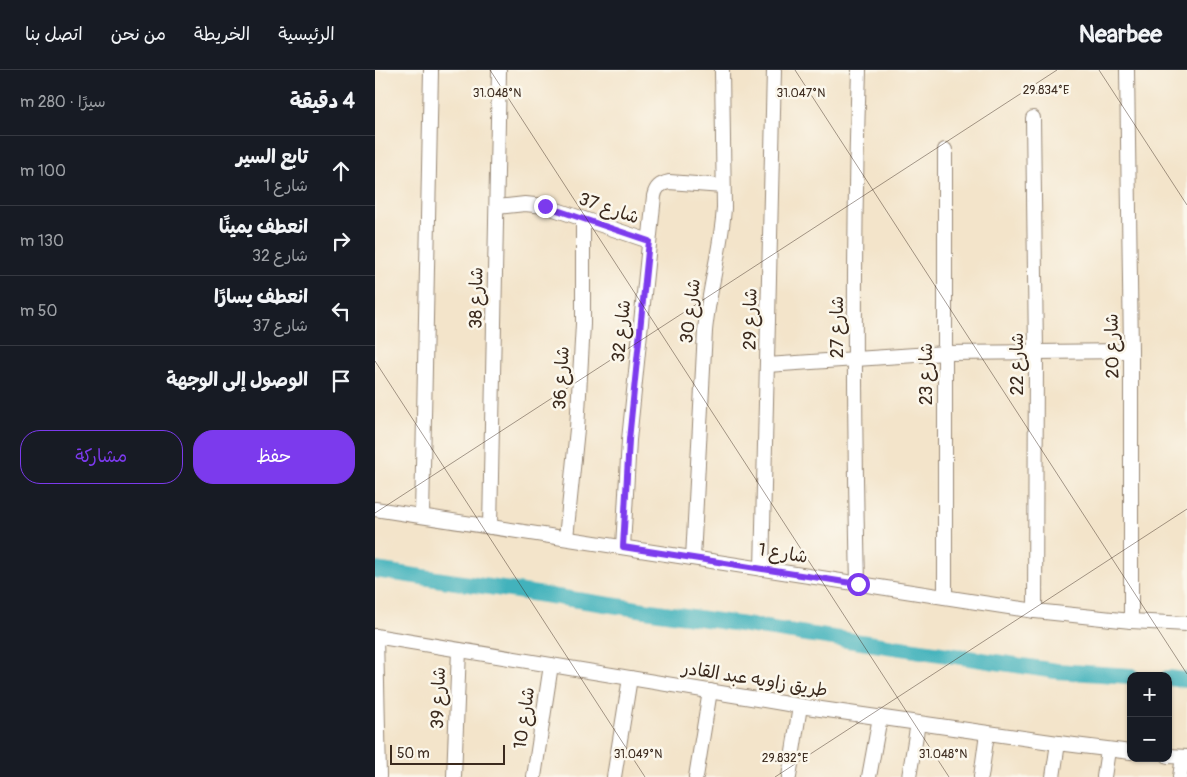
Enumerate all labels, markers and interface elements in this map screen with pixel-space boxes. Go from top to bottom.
text: Nearbee [1079,20,1162,49]
text: اتصل بنا [25,23,83,46]
text: من نحن [111,23,166,46]
text: الخريطة [194,23,250,46]
text: الرئيسية [278,23,335,46]
text: 29.834°E [1023,83,1069,98]
text: 31.048°N [473,86,521,101]
text: 31.047°N [777,86,825,101]
text: 4 دقيقة [290,88,355,115]
text: سيرًا · 280 m [20,92,106,112]
text: تابع السير [236,145,308,169]
icon: ahead [327,157,355,185]
text: 100 m [20,161,66,181]
text: شارع 1 [264,176,308,196]
street label: شارع 37 [576,187,642,230]
route end [534,195,557,218]
text: انعطف يمينًا [219,215,308,239]
icon: right [327,227,355,255]
text: 130 m [20,231,64,251]
text: شارع 32 [252,246,308,266]
street label: شارع 38 [464,267,489,329]
street label: شارع 30 [675,277,706,345]
text: انعطف يسارًا [214,285,308,309]
street label: شارع 29 [738,288,763,350]
street label: شارع 27 [826,296,849,358]
icon: left [327,297,355,325]
street label: شارع 32 [607,299,636,364]
text: 50 m [20,301,57,321]
street label: شارع 20 [1100,313,1125,379]
text: شارع 37 [252,316,308,336]
street label: شارع 22 [1006,333,1029,395]
street label: شارع 23 [915,343,938,405]
street label: شارع 36 [548,346,575,410]
icon: arrive [327,367,355,395]
text: الوصول إلى الوجهة [166,368,308,392]
button: مشاركة [20,430,183,484]
button: حفظ [193,430,355,484]
street label: شارع 1 [756,538,809,569]
route start [847,573,870,596]
street label: طريق زاويه عبد القادر [679,656,829,702]
street label: شارع 39 [426,667,451,729]
map controls [1127,672,1172,762]
button: + [1127,672,1172,717]
street label: شارع 10 [509,686,540,750]
button: − [1127,717,1172,762]
scale bar [390,742,505,765]
text: 50 m [397,745,430,762]
text: 31.049°N [614,747,662,762]
text: 31.048°N [919,747,967,762]
text: 29.832°E [762,751,808,766]

